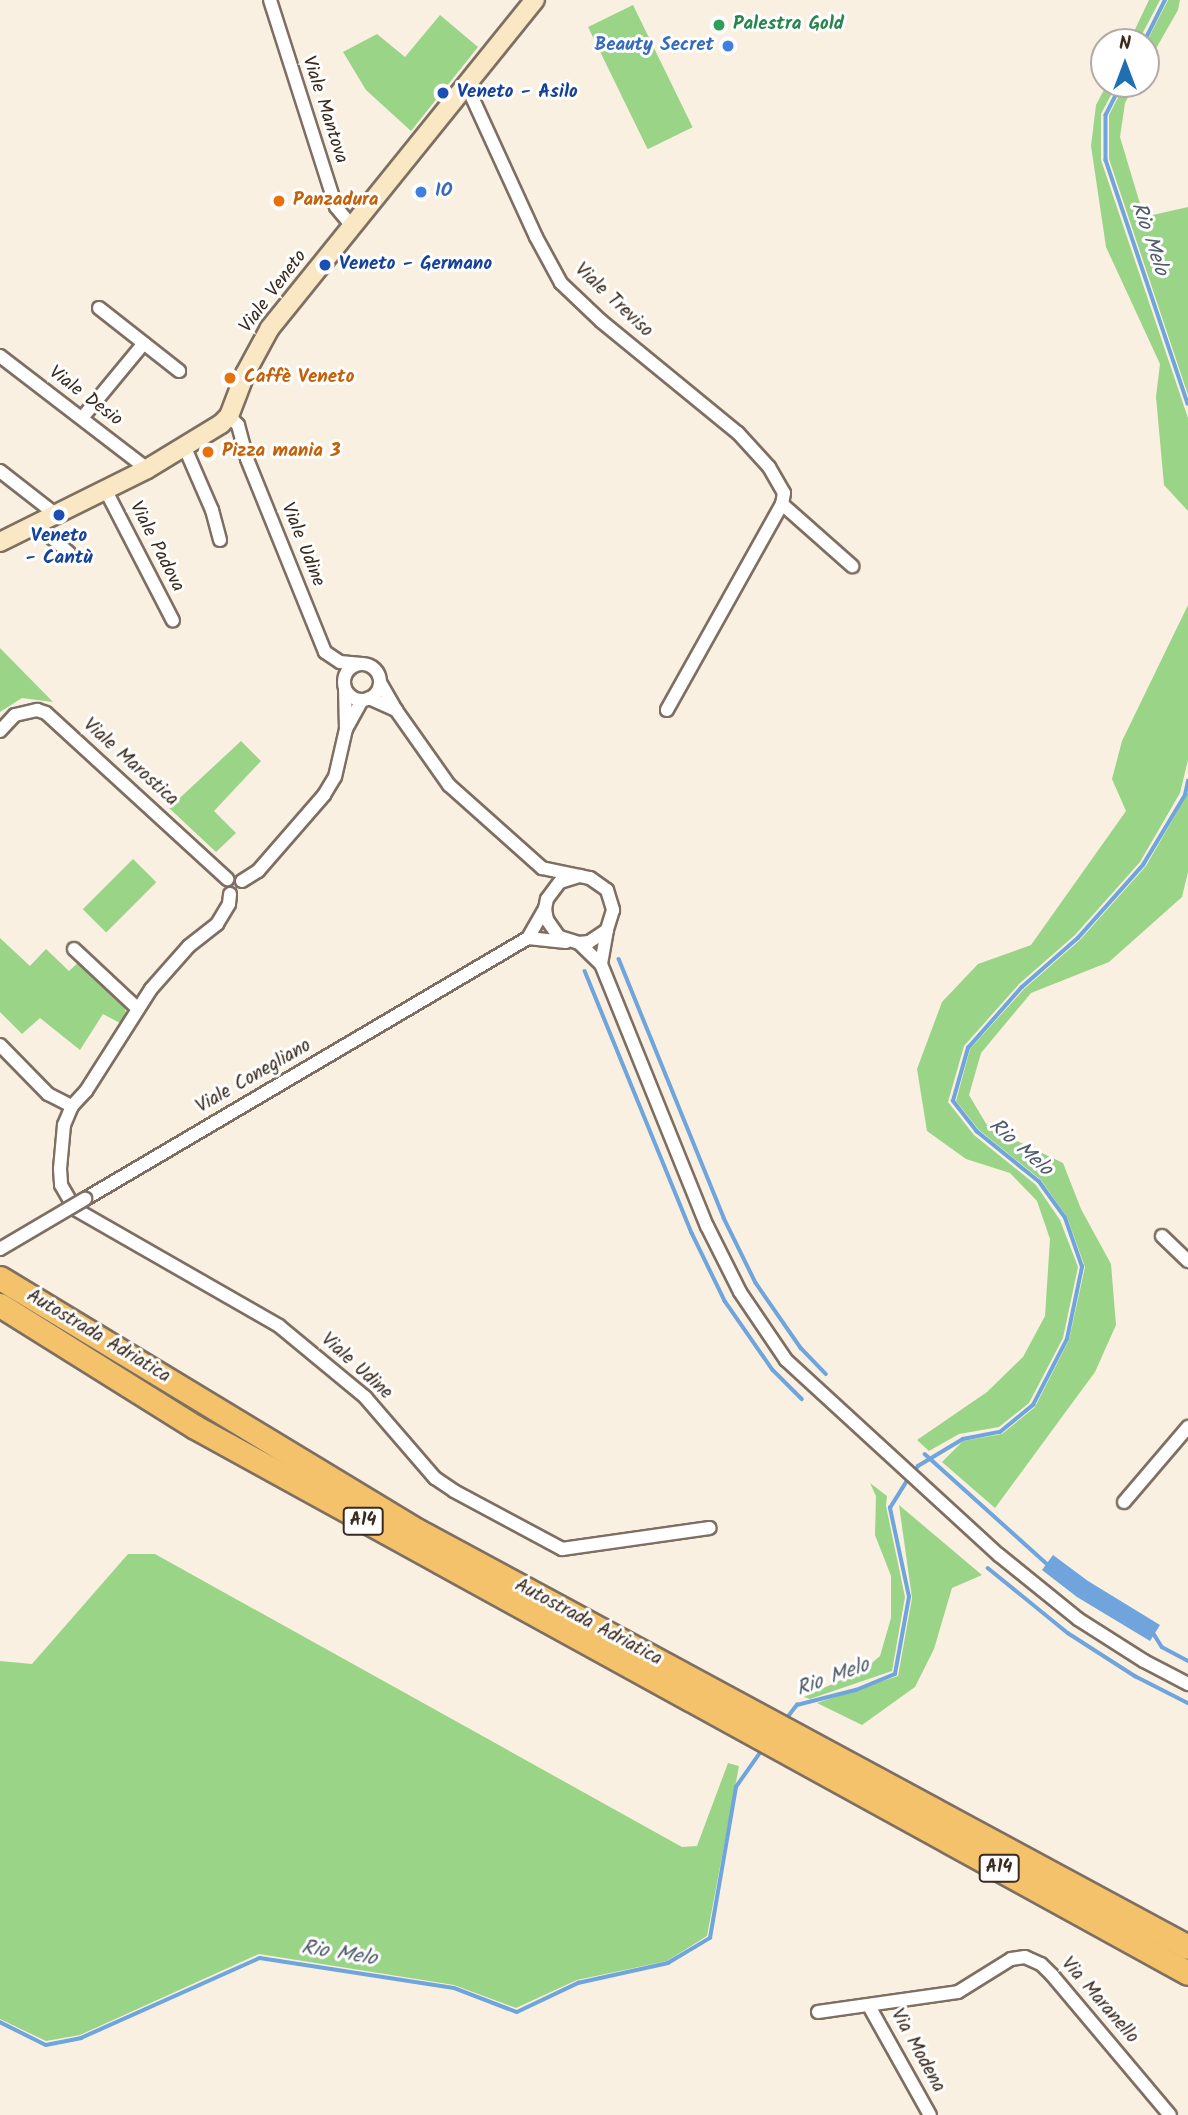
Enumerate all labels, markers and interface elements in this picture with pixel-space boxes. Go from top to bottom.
place label: Palestra Gold [733,14,844,36]
marker: Palestra Gold [711,17,727,33]
north arrow [1090,28,1160,98]
text: N [1119,29,1131,59]
place label: Beauty Secret [594,35,714,57]
marker: Beauty Secret [720,38,736,54]
street label: Viale Mantova [296,54,352,166]
place label: Veneto - Asilo [457,82,578,104]
marker: Veneto - Asilo [435,85,451,101]
place label: IO [435,181,453,203]
marker: IO [413,184,429,200]
place label: Panzadura [293,190,378,212]
marker: Panzadura [271,193,287,209]
water label: Rio Melo [1125,199,1173,279]
street label: Viale Veneto [236,246,312,338]
place label: Veneto - Germano [339,254,492,276]
marker: Veneto - Germano [317,257,333,273]
street label: Viale Treviso [569,259,657,343]
street label: Viale Desio [44,362,126,432]
place label: Caffè Veneto [244,367,354,389]
marker: Caffè Veneto [222,370,238,386]
place label: Pizza mania 3 [222,441,341,463]
marker: Pizza mania 3 [200,444,216,460]
street label: Viale Padova [123,498,189,596]
street label: Viale Udine [275,500,329,590]
marker: Veneto - Cantù [51,507,67,523]
place label: Veneto - Cantù [25,526,93,570]
street label: Viale Marostica [78,714,182,812]
street label: Viale Conegliano [192,1035,316,1119]
water label: Rio Melo [983,1114,1057,1182]
street label: Autostrada Adriatica [22,1285,174,1389]
street label: Viale Udine [316,1329,396,1405]
road number: A14 [342,1506,384,1536]
street label: Autostrada Adriatica [511,1575,665,1671]
water label: Rio Melo [793,1653,873,1703]
road number: A14 [978,1854,1020,1882]
water label: Rio Melo [300,1936,378,1972]
street label: Via Maranello [1055,1953,1143,2049]
street label: Via Modena [885,2005,949,2097]

